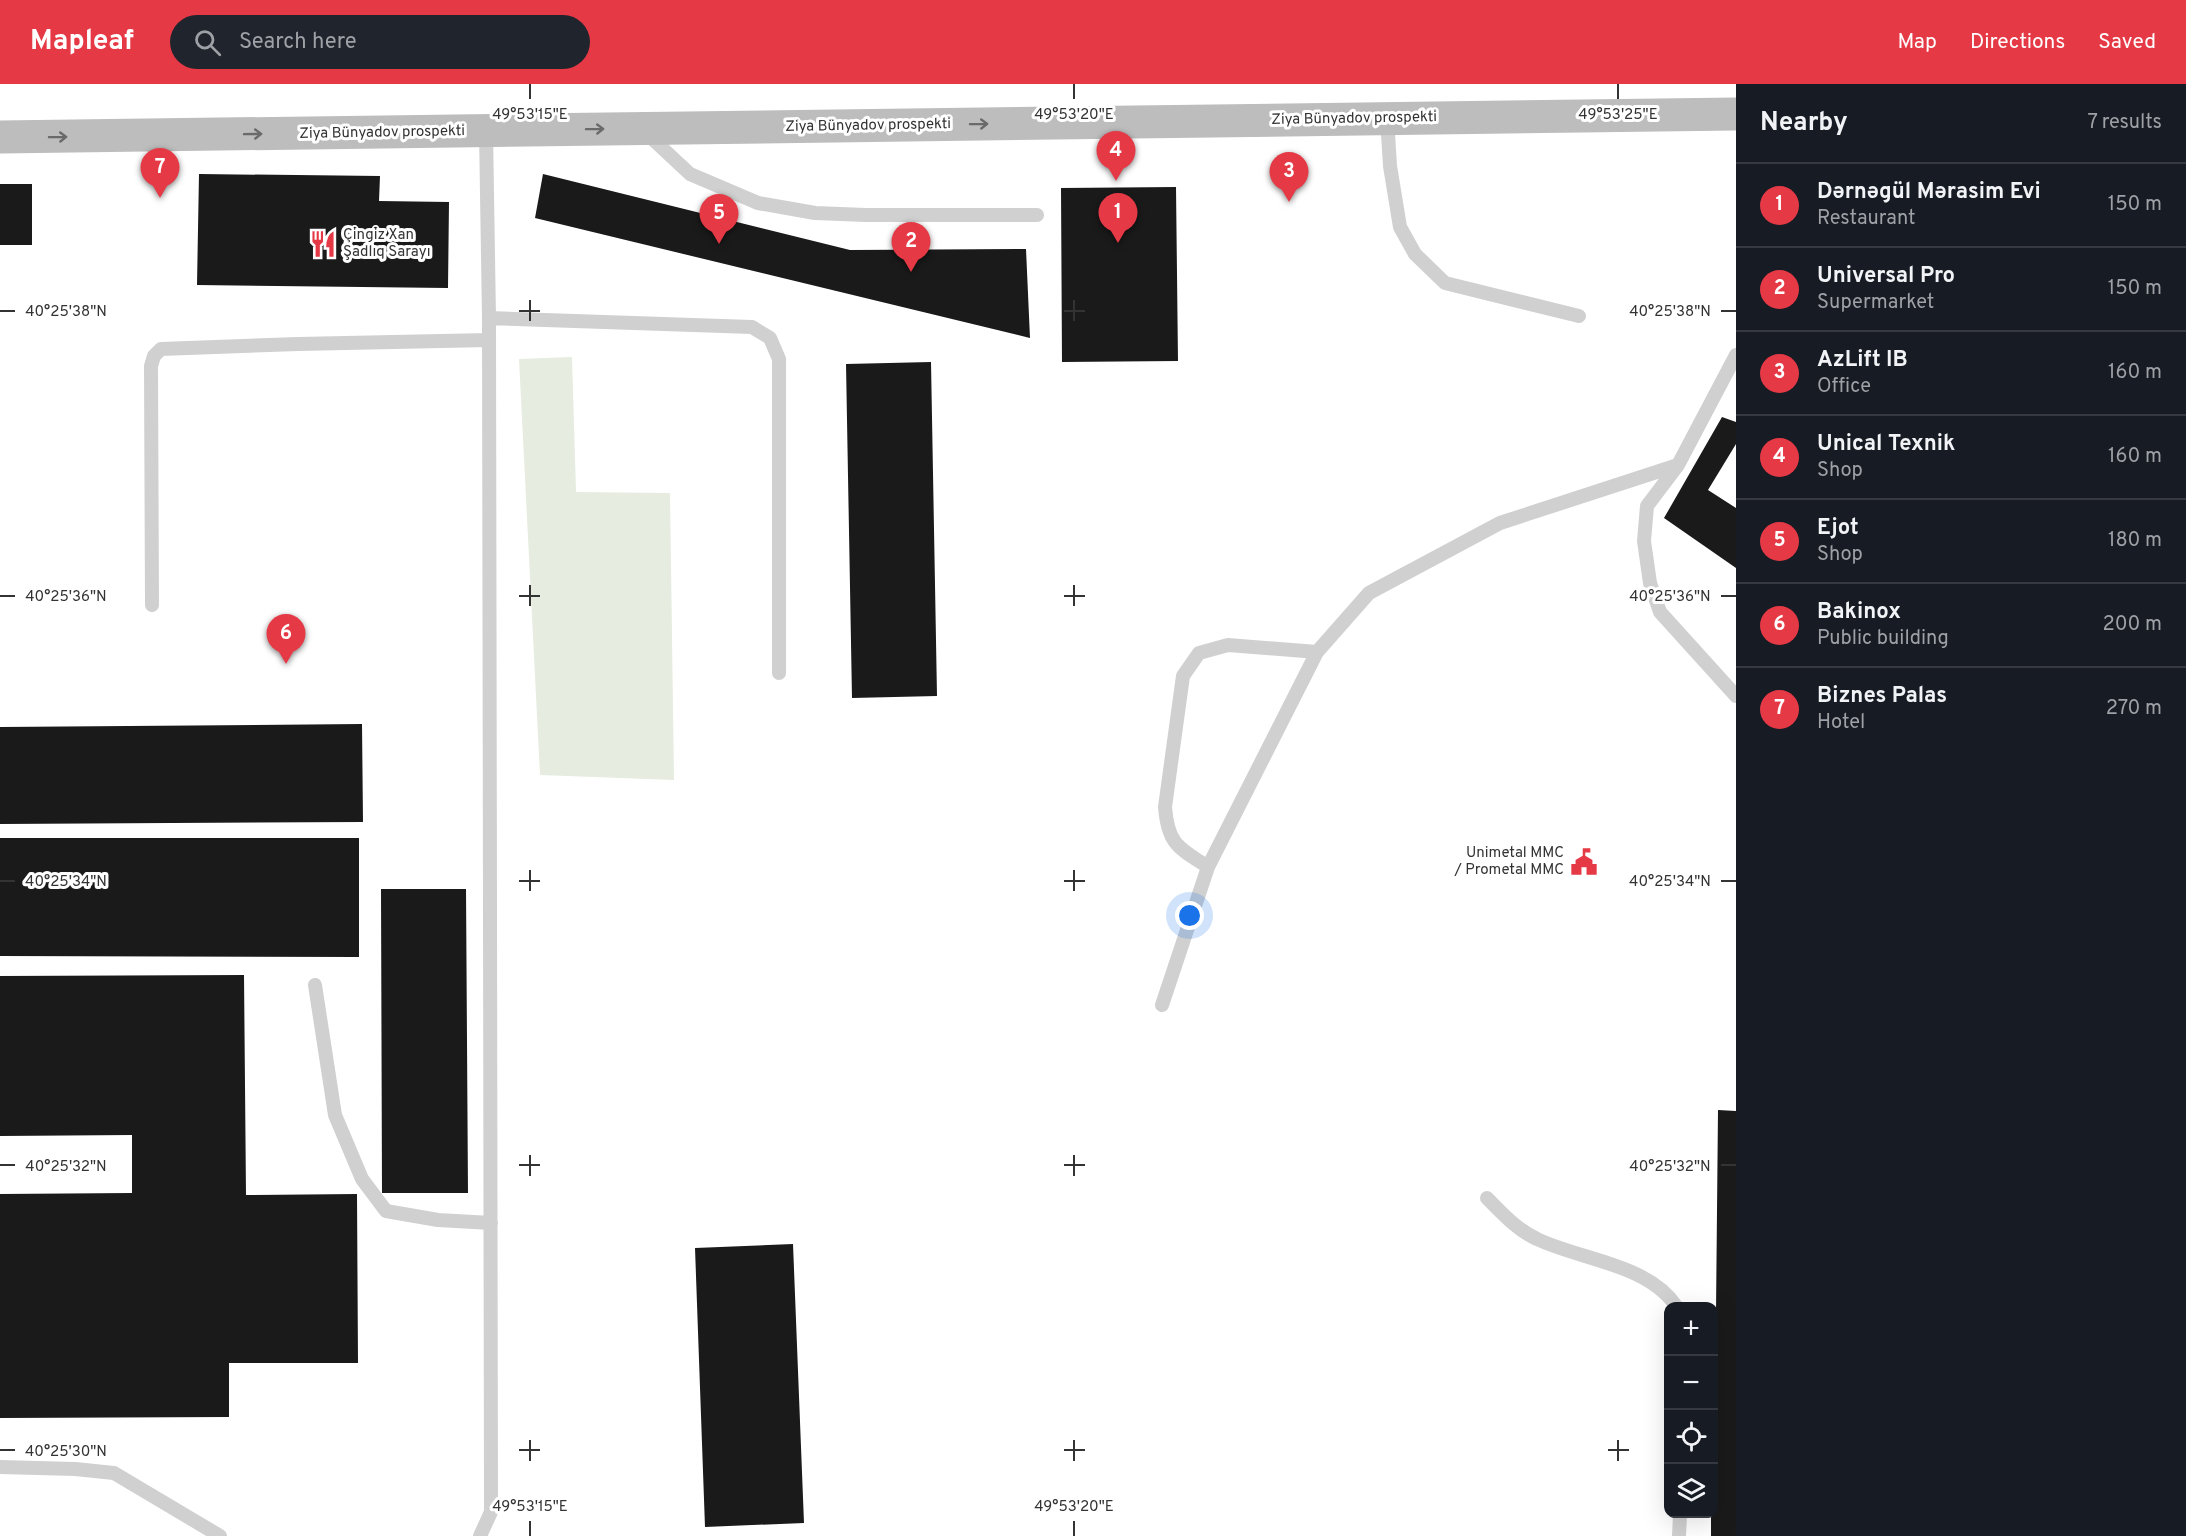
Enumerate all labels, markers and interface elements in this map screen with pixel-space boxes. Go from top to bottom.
search box [170,15,590,69]
text: Mapleaf [30,24,134,60]
icon: search [191,26,224,59]
text: Search here [239,29,357,56]
text: Map [1897,29,1937,56]
text: Directions [1970,29,2065,56]
text: Saved [2098,29,2156,56]
text: 49°53'15"E [492,106,568,125]
text: 49°53'20"E [1034,106,1114,125]
text: 49°53'25"E [1578,106,1658,125]
text: Nearby [1760,107,1848,140]
street label: Ziya Bünyadov prospekti [1271,108,1437,130]
text: 7 results [2087,110,2162,136]
street label: Ziya Bünyadov prospekti [785,115,951,137]
one-way arrow [969,118,989,130]
street label: Ziya Bünyadov prospekti [299,122,465,144]
one-way arrow [585,124,605,135]
one-way arrow [243,128,263,140]
one-way arrow [48,131,68,142]
pin: 4 [1096,132,1136,181]
pin: 7 [140,148,180,198]
pin: 3 [1270,152,1308,202]
text: Dərnəgül Mərasim Evi [1817,179,2041,206]
text: 1 [1776,192,1784,218]
text: 150 m [2108,192,2162,218]
pin: 5 [700,194,738,244]
pin: 1 [1098,194,1138,243]
text: Restaurant [1817,206,1916,232]
pin: 2 [892,222,930,272]
place label: Çingiz Xan Şadlıq Sarayı [343,226,431,262]
restaurant icon: Çingiz Xan Şadlıq Sarayı [308,229,338,259]
text: Universal Pro [1817,263,1955,290]
text: 2 [1773,276,1786,302]
text: 150 m [2108,276,2162,302]
text: Supermarket [1817,290,1934,316]
text: 40°25'38"N [25,303,107,322]
text: 40°25'38"N [1629,303,1711,322]
text: AzLift IB [1817,347,1908,374]
text: 3 [1774,360,1786,386]
text: 160 m [2108,360,2162,386]
text: Office [1817,374,1871,400]
text: Unical Texnik [1817,431,1955,458]
text: 4 [1773,444,1786,470]
text: 160 m [2108,444,2162,470]
text: Shop [1817,458,1863,484]
text: Ejot [1817,515,1859,542]
text: 5 [1773,528,1786,554]
text: 180 m [2108,528,2162,554]
text: Shop [1817,542,1863,568]
text: 40°25'36"N [25,588,107,607]
text: 40°25'36"N [1629,588,1711,607]
text: Bakinox [1817,599,1901,626]
text: 6 [1773,612,1786,638]
text: 200 m [2103,612,2162,638]
pin: 6 [266,614,306,664]
text: Public building [1817,626,1949,652]
text: Biznes Palas [1817,683,1947,710]
text: 7 [1774,696,1785,722]
text: 270 m [2106,696,2162,722]
text: Hotel [1817,710,1865,736]
place label: Unimetal MMC / Prometal MMC [1453,844,1564,880]
public building icon: Unimetal MMC / Prometal MMC [1569,847,1599,877]
text: 40°25'34"N [25,873,107,892]
text: 40°25'34"N [1629,873,1711,892]
your location [1175,901,1204,930]
text: 40°25'32"N [25,1158,107,1177]
text: 40°25'32"N [1629,1158,1711,1177]
map controls [1664,1302,1718,1518]
button: + [1664,1302,1718,1356]
button: − [1664,1356,1718,1410]
button: locate [1664,1410,1718,1464]
text: 40°25'30"N [25,1443,107,1462]
button: layers [1664,1464,1718,1518]
text: 49°53'15"E [492,1498,568,1517]
text: 49°53'20"E [1034,1498,1114,1517]

